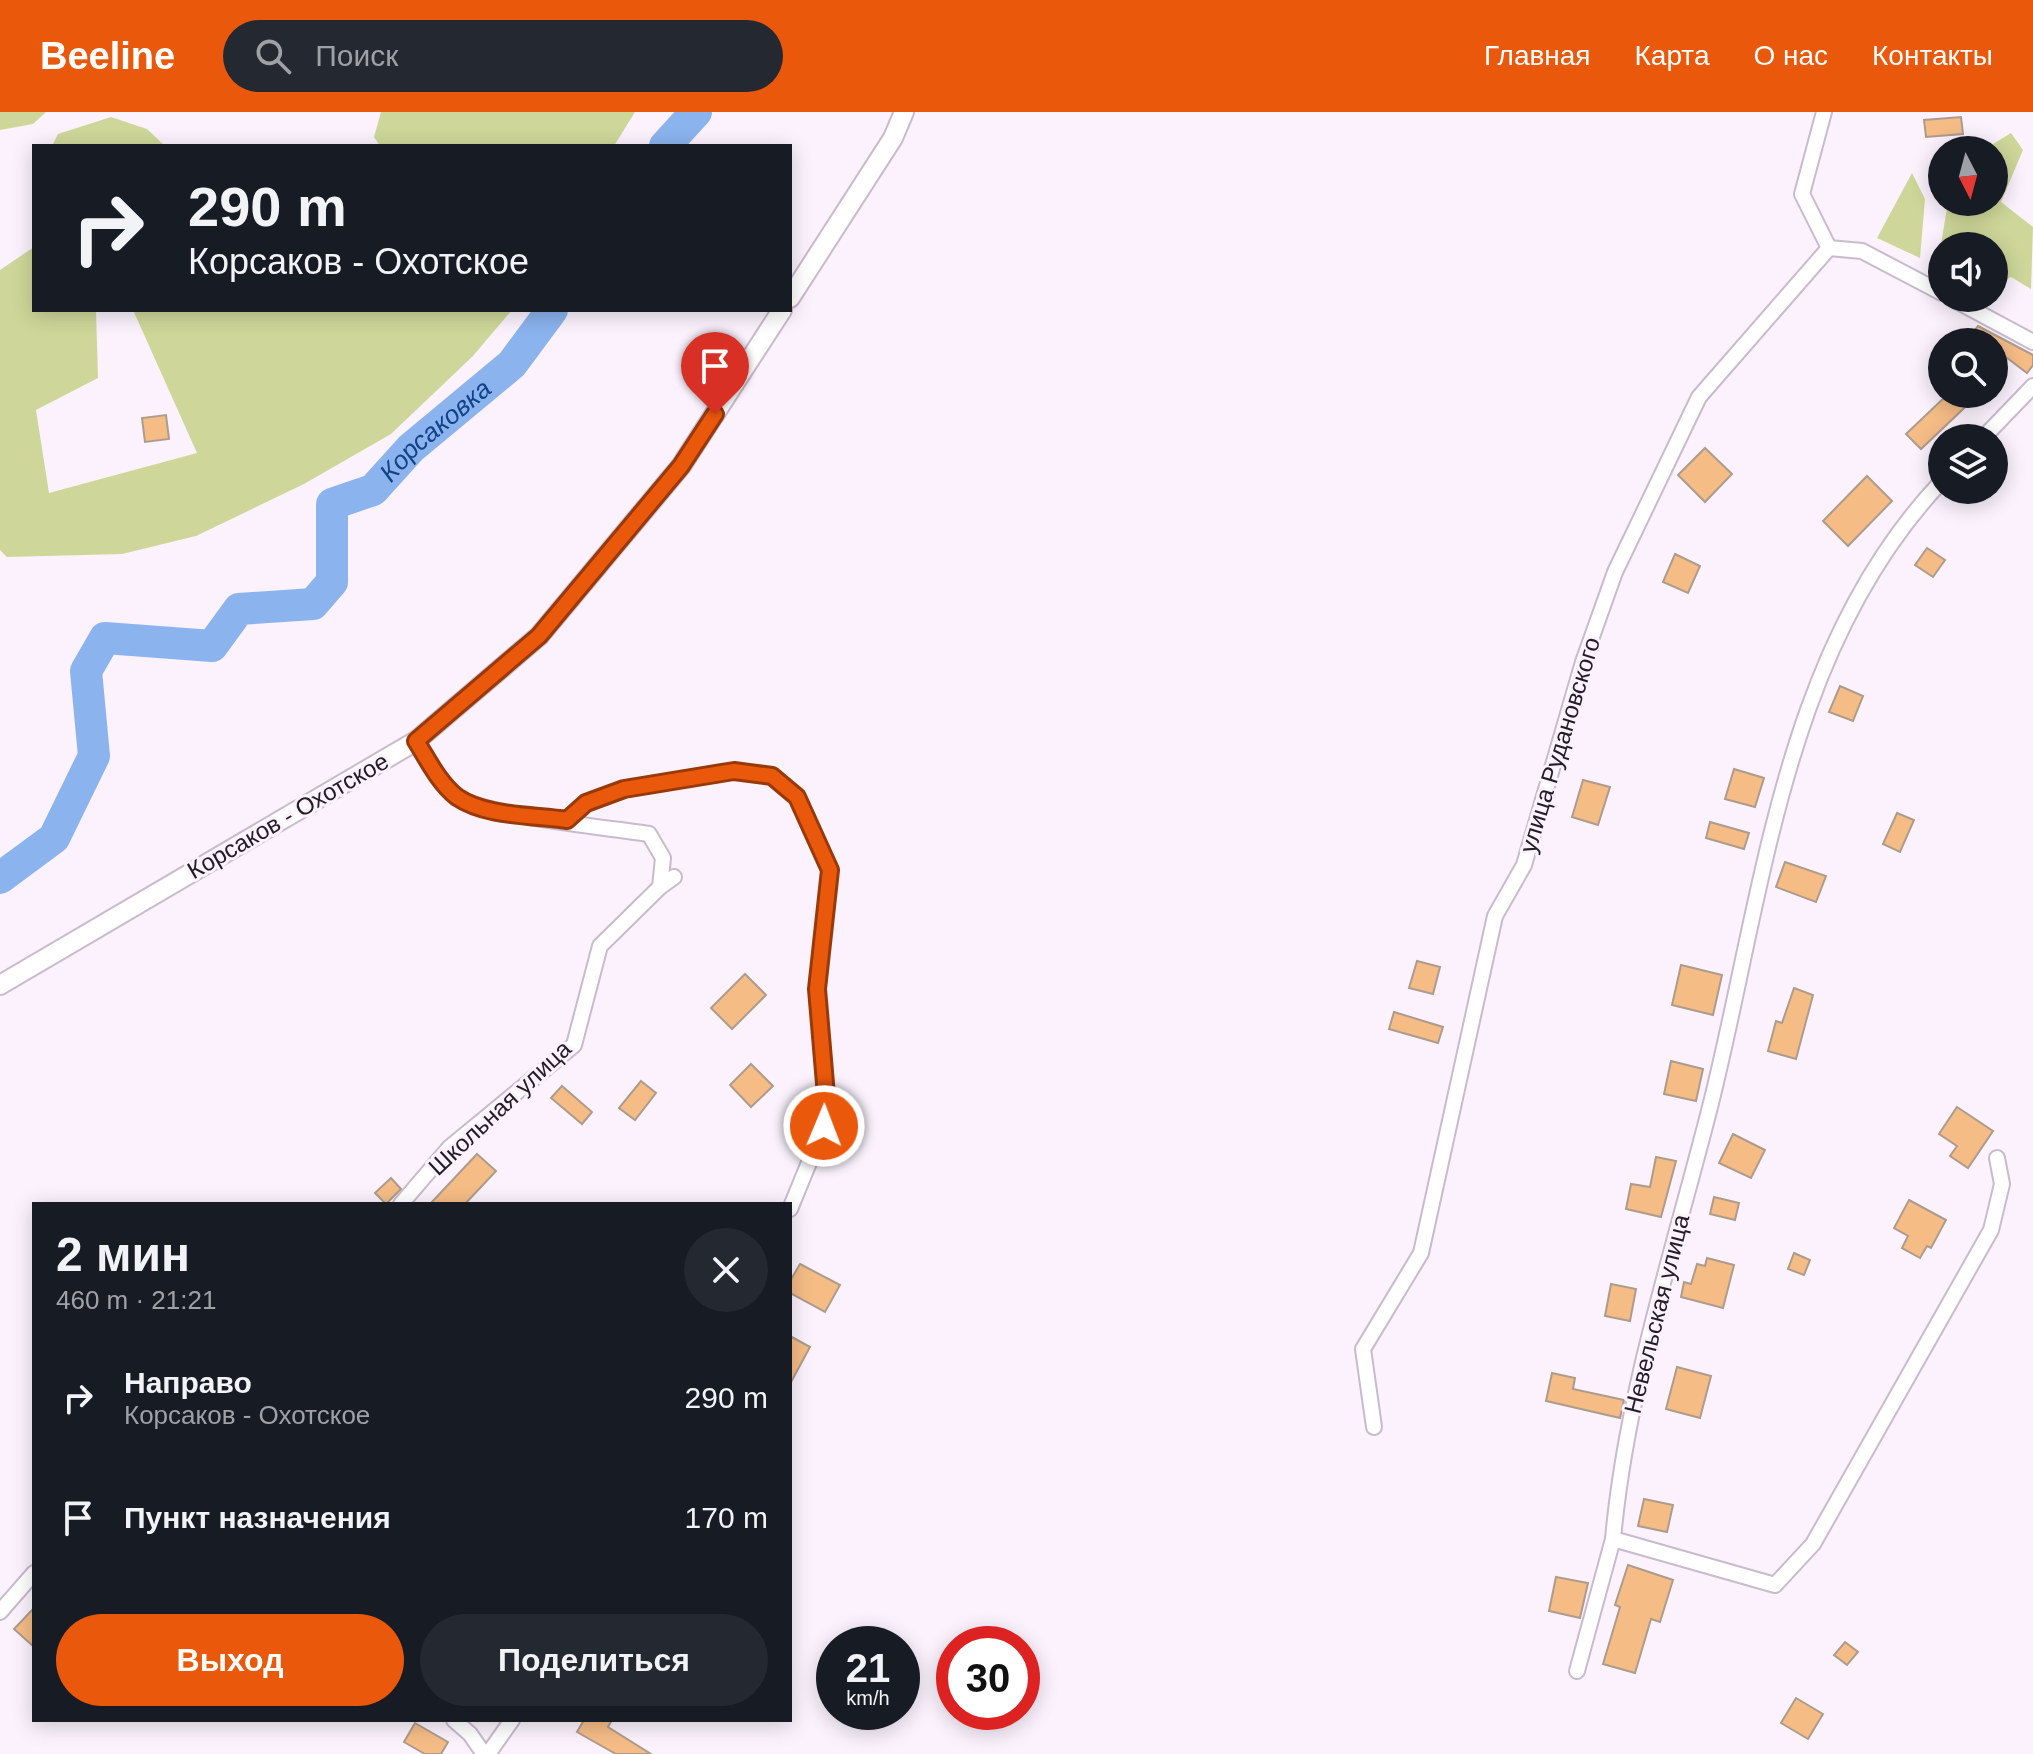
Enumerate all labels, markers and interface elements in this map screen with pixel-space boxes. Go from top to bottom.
search box [223,20,783,92]
icon: search [251,34,295,78]
text: Beeline [40,35,175,77]
text: Поиск [315,39,398,72]
text: Главная [1484,40,1591,71]
text: Карта [1635,40,1709,71]
text: О нас [1753,40,1828,71]
text: Контакты [1872,40,1993,71]
north arrow [1928,136,2008,216]
map controls [1928,136,2008,504]
text: 290 m [188,175,347,238]
icon: right [56,176,160,280]
button: sound [1928,232,2008,312]
text: Корсаков - Охотское [188,241,529,282]
button: search [1928,328,2008,408]
pin [681,332,749,414]
icon: arrive [693,344,737,388]
water label: Корсаковка [373,373,497,487]
button: layers [1928,424,2008,504]
street label: улица Рудановского [1514,634,1605,856]
street label: Корсаков - Охотское [183,747,393,884]
street label: Школьная улица [423,1034,577,1180]
position arrow [782,1084,866,1168]
street label: Невельская улица [1619,1211,1694,1416]
text: 2 мин [56,1228,190,1281]
button: close [684,1228,768,1312]
text: 460 m · 21:21 [56,1285,216,1315]
text: Направо [124,1366,252,1399]
icon: right [56,1376,100,1420]
text: 290 m [685,1381,768,1414]
text: Корсаков - Охотское [124,1400,370,1430]
icon: arrive [56,1496,100,1540]
text: Пункт назначения [124,1501,391,1534]
text: 170 m [685,1501,768,1534]
button: Выход [56,1614,404,1706]
button: Поделиться [420,1614,768,1706]
speed limit sign: 30 [936,1626,1040,1730]
text: 21 [846,1646,890,1690]
text: km/h [846,1687,890,1709]

